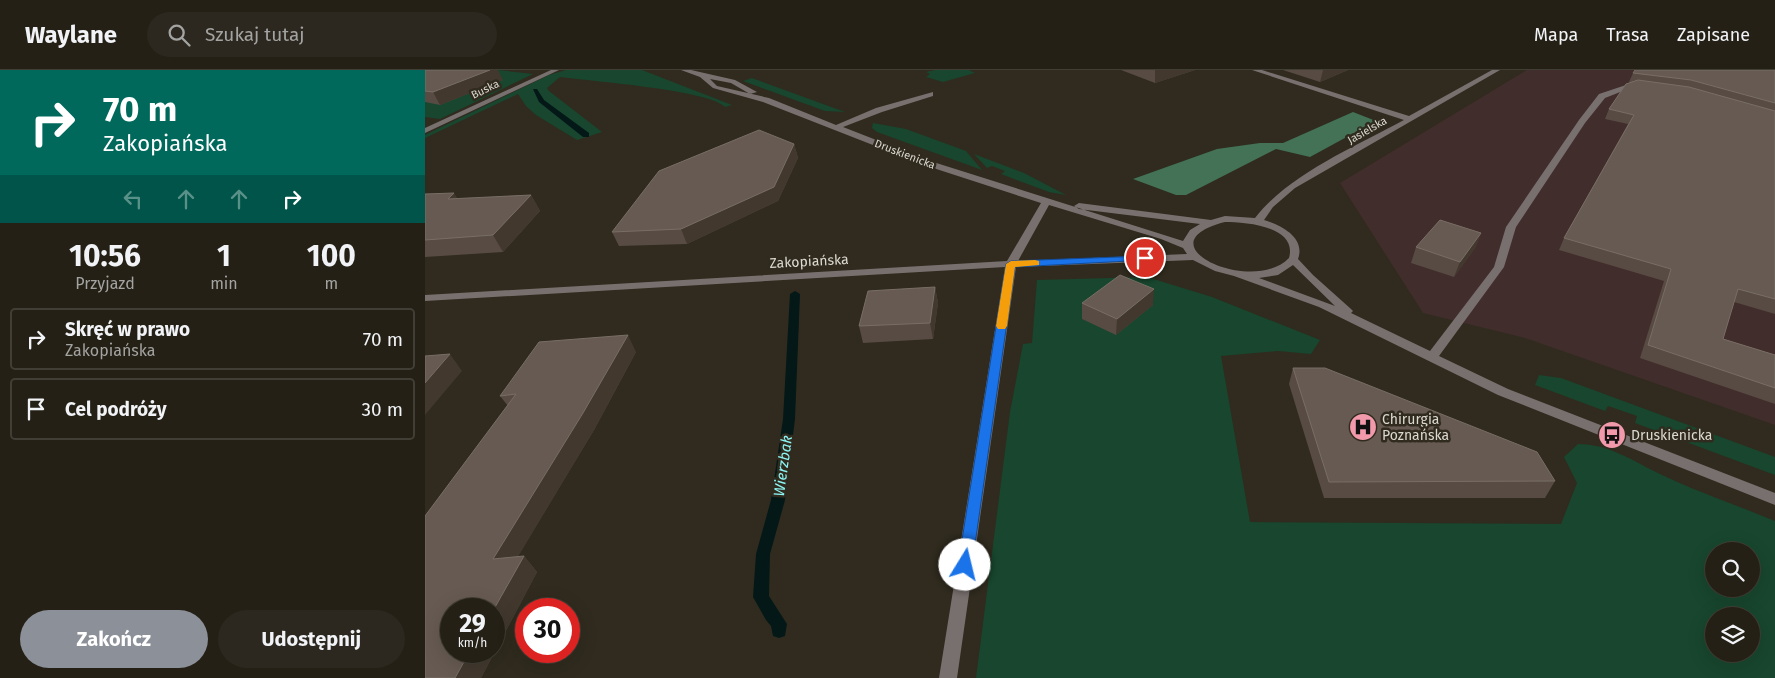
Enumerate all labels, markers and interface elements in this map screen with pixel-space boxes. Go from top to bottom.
search box [147,12,497,57]
text: Waylane [25,21,117,49]
icon: search [165,21,193,49]
text: Szukaj tutaj [205,23,304,46]
text: Mapa [1534,24,1578,46]
text: Trasa [1606,24,1649,46]
text: Zapisane [1677,24,1750,46]
street label: Buska [469,77,501,102]
text: 70 m [103,88,177,130]
icon: right [20,90,85,155]
street label: Jasielska [1345,114,1389,147]
text: Zakopiańska [103,130,227,157]
street label: Druskienicka [873,137,937,172]
icon: left [119,185,147,213]
icon: ahead [172,185,200,213]
icon: ahead [225,185,253,213]
icon: right [278,185,306,213]
pin [1124,237,1166,279]
text: 10:56 [69,238,141,274]
text: 1 [217,238,231,274]
text: 100 [307,238,356,274]
icon: arrive [1131,244,1159,272]
street label: Zakopiańska [769,251,849,272]
text: Przyjazd [75,274,135,293]
text: min [210,274,238,293]
text: m [325,274,338,293]
text: Skręć w prawo [65,318,190,341]
icon: right [22,325,50,353]
text: 70 m [363,328,403,351]
text: Zakopiańska [65,341,155,360]
icon: arrive [22,395,50,423]
text: Cel podróży [65,398,167,421]
text: 30 m [362,398,403,421]
place label: Chirurgia Poznańska [1382,411,1449,444]
hospital icon: Chirurgia Poznańska [1348,412,1378,442]
bus stop icon: Druskienicka [1597,420,1627,450]
place label: Druskienicka [1631,427,1712,444]
water label: Wierzbak [770,434,796,498]
position arrow [938,538,990,590]
map controls [1705,542,1760,662]
button: search [1705,542,1760,597]
speed limit sign: 30 [515,598,580,663]
button: layers [1705,607,1760,662]
text: 29 [459,609,486,639]
button: Zakończ [20,610,208,668]
button: Udostępnij [218,610,405,668]
text: km/h [458,636,487,650]

